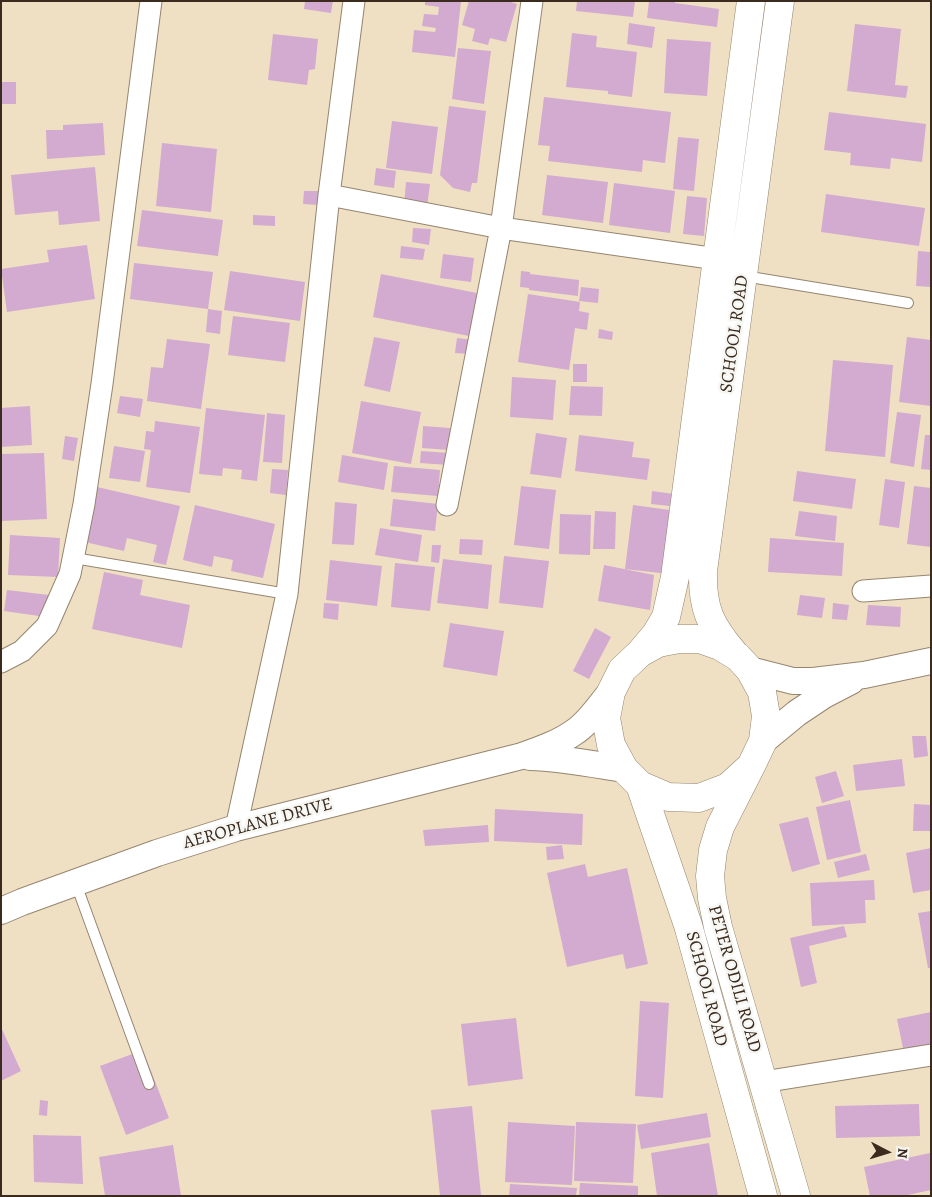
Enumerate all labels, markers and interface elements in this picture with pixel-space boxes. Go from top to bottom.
street label: SCHOOL ROAD [716,274,754,394]
street label: AEROPLANE DRIVE [181,794,335,854]
street label: PETER ODILI ROAD [703,903,765,1055]
street label: SCHOOL ROAD [680,929,732,1049]
north arrow [862,1127,912,1177]
text: N [893,1147,912,1159]

